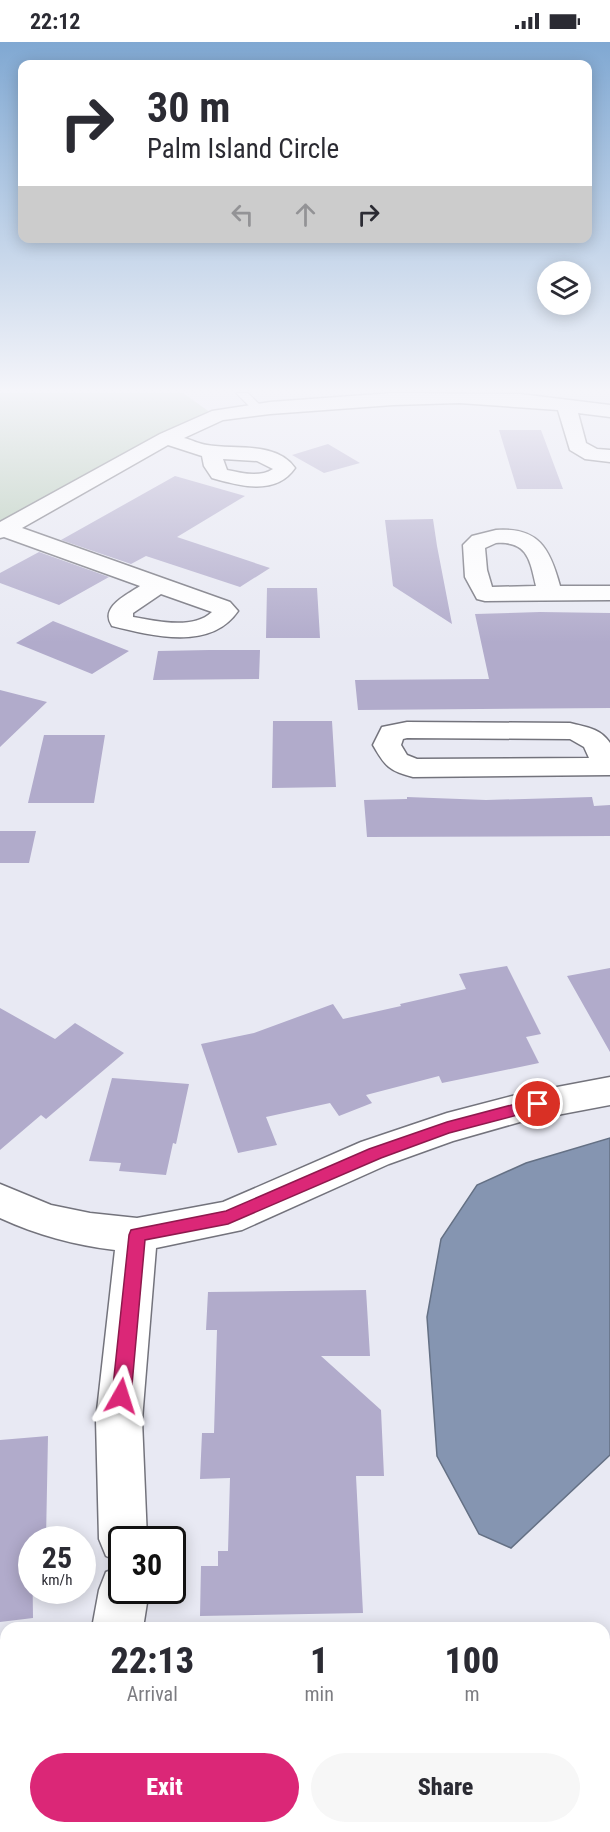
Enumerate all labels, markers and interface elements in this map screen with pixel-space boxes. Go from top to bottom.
text: 22:12 [30,9,81,34]
text: 30 m [147,83,230,132]
icon: right [48,84,126,162]
text: Palm Island Circle [147,133,339,165]
icon: left [226,198,259,231]
icon: ahead [289,198,322,231]
icon: right [352,198,385,231]
map controls [537,261,591,315]
button: layers [537,261,591,315]
pin [512,1078,563,1129]
icon: arrive [521,1087,554,1120]
position arrow [89,1364,153,1428]
speed limit sign: 30 [108,1526,186,1604]
text: 25 [42,1540,72,1575]
text: km/h [42,1571,72,1589]
text: 22:13 [111,1640,194,1682]
text: 1 [310,1640,328,1682]
text: 100 [444,1640,499,1682]
text: Arrival [127,1682,178,1706]
text: min [305,1682,334,1706]
text: m [464,1682,479,1706]
button: Exit [30,1753,299,1822]
button: Share [311,1753,580,1822]

